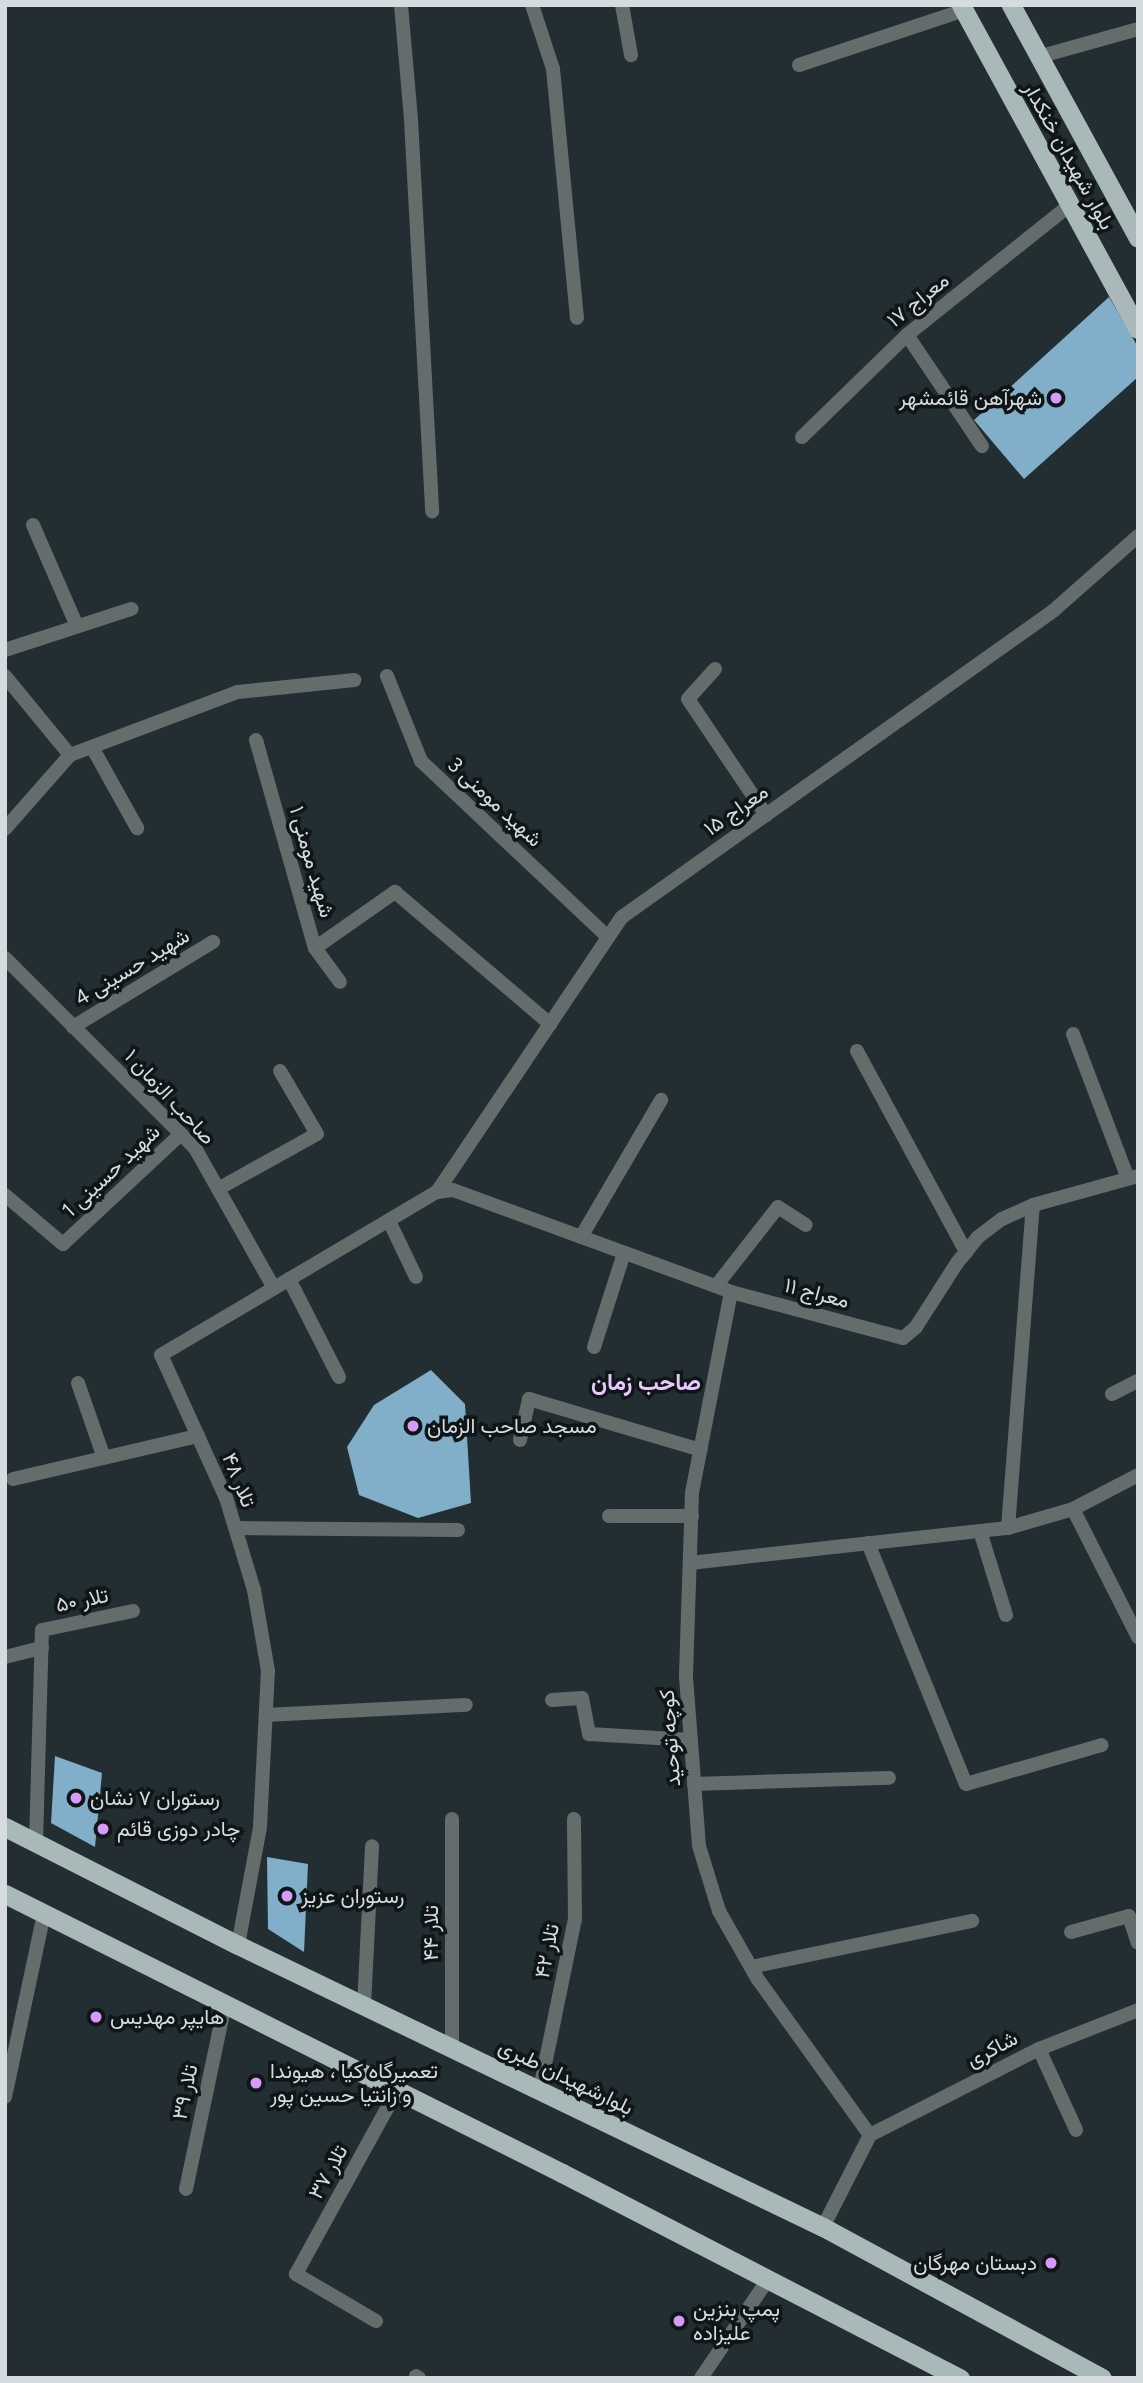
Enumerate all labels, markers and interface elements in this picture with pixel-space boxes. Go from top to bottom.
street label: بلوار شهیدان خنکدار [1018,78,1120,234]
street label: معراج ۱۷ [882,267,954,333]
place label: شهرآهن قائمشهر [899,385,1042,411]
marker: شهرآهن قائمشهر [1048,390,1064,406]
street label: شهید مومنی 3 [443,752,547,852]
street label: معراج ۱۵ [699,779,773,841]
street label: شهید مومنی ۱ [284,803,340,921]
street label: شهید حسینی 4 [70,923,194,1011]
street label: صاحب الزمان ۱ [119,1044,221,1150]
street label: شهید حسینی 1 [57,1119,165,1223]
street label: معراج ۱۱ [782,1272,852,1314]
district label: صاحب زمان [591,1368,701,1396]
place label: مسجد صاحب الزمان [427,1413,597,1439]
marker: مسجد صاحب الزمان [405,1418,421,1434]
street label: تلار ۴۸ [217,1449,261,1511]
street label: تلار ۵۰ [53,1583,111,1617]
street label: کوچه توحید [654,1689,686,1787]
place label: رستوران ۷ نشان [90,1785,220,1811]
marker: رستوران ۷ نشان [68,1790,84,1806]
place label: چادر دوزی قائم [117,1816,240,1842]
marker: چادر دوزی قائم [95,1821,111,1837]
place label: رستوران عزیز [301,1883,404,1909]
marker: رستوران عزیز [279,1888,295,1904]
street label: تلار ۴۴ [418,1905,444,1961]
street label: تلار ۴۲ [529,1922,565,1980]
place label: هایپر مهدیس [110,2004,224,2030]
marker: هایپر مهدیس [88,2009,104,2025]
street label: شاکری [962,2025,1022,2073]
street label: بلوارشهیدان طبری [495,2034,637,2120]
place label: تعمیرگاه کیا ، هیوندا و زانتیا حسین پور [270,2058,438,2108]
street label: تلار ۳۹ [167,2062,203,2122]
marker: تعمیرگاه کیا ، هیوندا و زانتیا حسین پور [248,2075,264,2091]
street label: تلار ۳۷ [303,2140,353,2204]
place label: دبستان مهرگان [913,2250,1037,2276]
marker: دبستان مهرگان [1043,2255,1059,2271]
place label: پمپ بنزین علیزاده [693,2296,780,2346]
marker: پمپ بنزین علیزاده [671,2313,687,2329]

